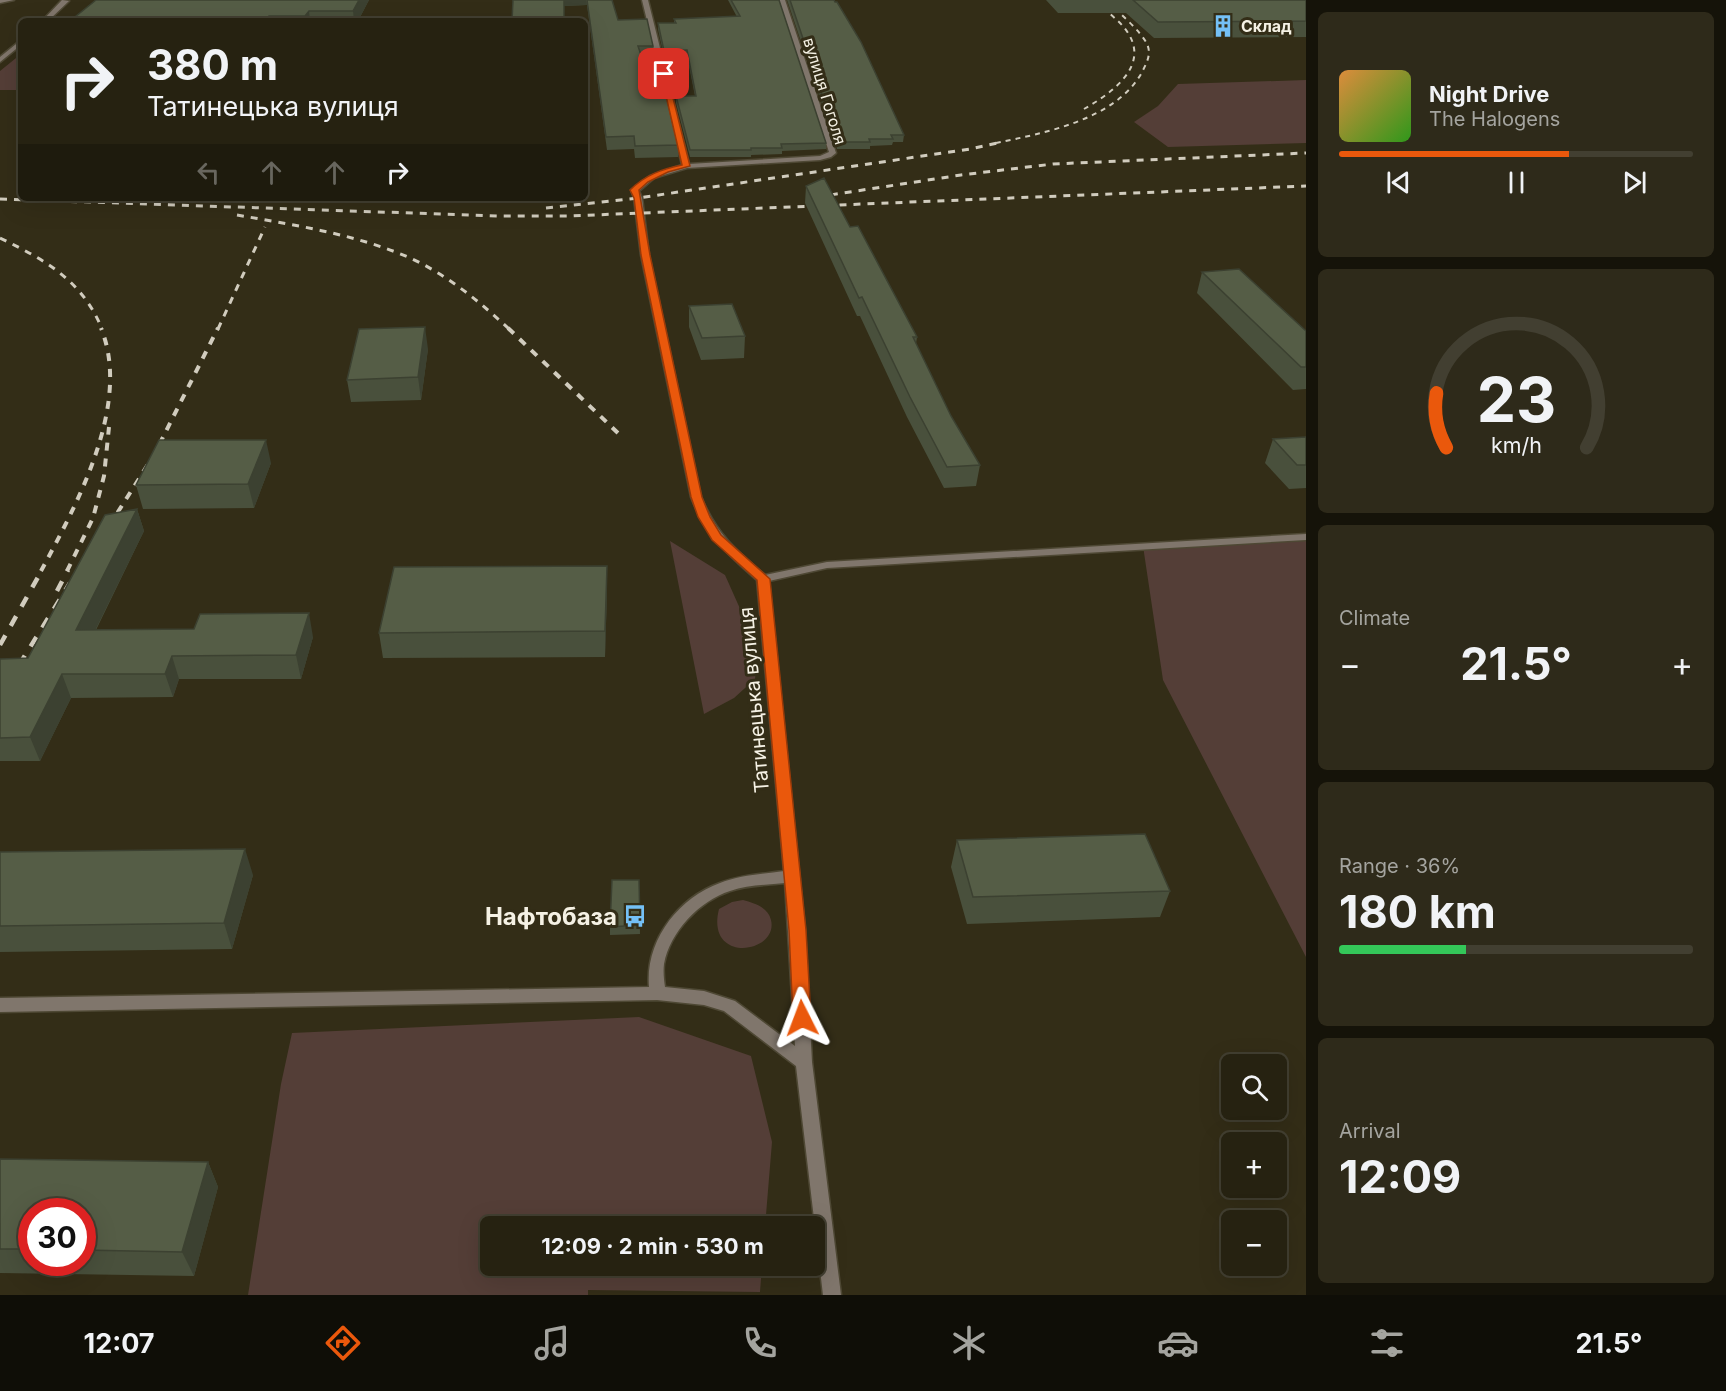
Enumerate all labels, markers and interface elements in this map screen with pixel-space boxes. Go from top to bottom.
building icon: Склад [1210,13,1236,39]
place label: Склад [1241,16,1292,36]
street label: вулиця Гоголя [799,35,851,147]
text: 380 m [147,39,278,90]
icon: right [48,42,126,120]
pin [638,48,689,99]
icon: arrive [647,57,680,90]
text: Night Drive [1429,81,1549,107]
text: Татинецька вулиця [147,90,399,123]
text: The Halogens [1429,107,1560,131]
icon: left [192,156,225,189]
icon: ahead [255,156,288,189]
icon: ahead [318,156,351,189]
icon: right [381,156,414,189]
icon: previous [1382,166,1415,199]
icon: pause [1500,166,1533,199]
icon: next [1618,166,1651,199]
text: 23 [1476,362,1556,437]
text: km/h [1491,432,1541,458]
street label: Татинецька вулиця [734,606,774,794]
text: Climate [1339,606,1410,630]
text: 21.5° [1460,636,1572,691]
text: − [1339,644,1361,684]
text: + [1671,644,1693,684]
text: Range · 36% [1339,854,1460,878]
text: 180 km [1339,884,1496,939]
place label: Нафтобаза [485,902,617,931]
bus stop icon: Нафтобаза [622,903,648,929]
position arrow [770,986,834,1050]
map controls [1221,1054,1287,1276]
button: search [1221,1054,1287,1120]
text: Arrival [1339,1119,1401,1143]
button: + [1221,1132,1287,1198]
text: 12:09 [1339,1149,1461,1204]
speed limit sign: 30 [18,1198,96,1276]
button: − [1221,1210,1287,1276]
text: 12:09 · 2 min · 530 m [541,1233,764,1259]
icon: directions [322,1322,364,1364]
icon: music [531,1322,573,1364]
icon: phone [739,1322,781,1364]
icon: climate [948,1322,990,1364]
icon: car [1157,1322,1199,1364]
icon: filters [1366,1322,1408,1364]
text: 12:07 [83,1327,155,1360]
text: 21.5° [1575,1327,1642,1360]

